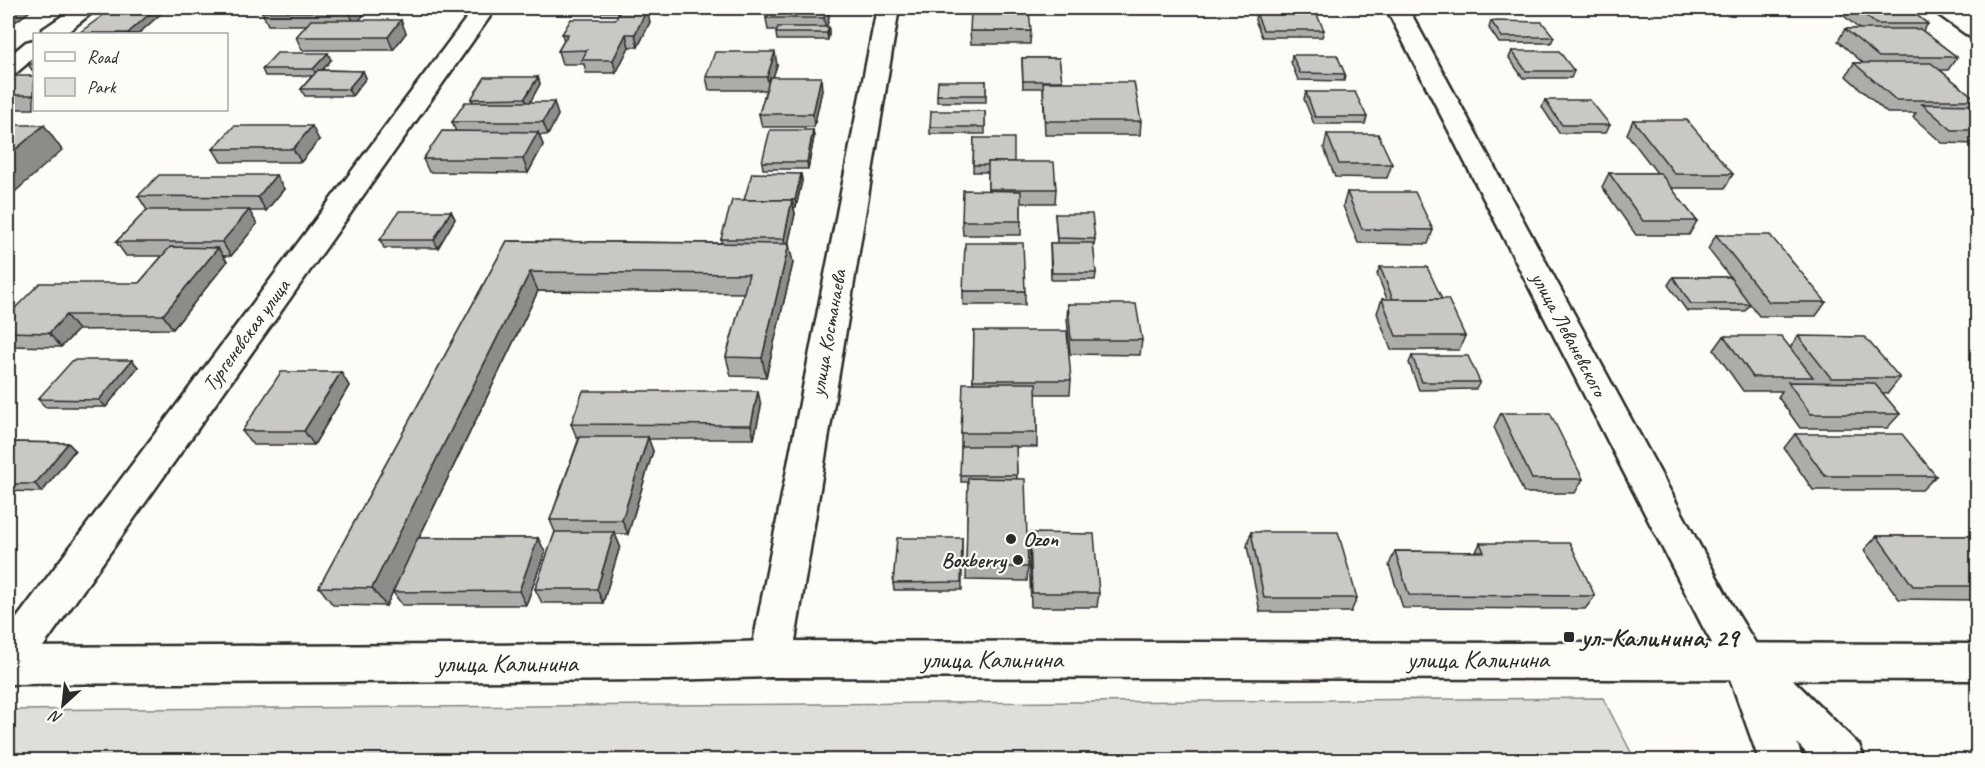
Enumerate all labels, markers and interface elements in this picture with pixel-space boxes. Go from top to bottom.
legend [33,33,228,111]
text: Road [87,46,120,68]
text: Park [87,76,117,98]
street label: улица Костанаева [804,266,852,400]
street label: улица Леваневского [1524,266,1614,403]
street label: Тургеневская улица [197,273,296,396]
place label: Ozon [1023,526,1058,552]
marker: Ozon [1004,532,1018,546]
place label: Boxberry [942,547,1008,574]
marker: Boxberry [1011,553,1025,567]
place label: ул. Калинина, 29 [1579,621,1741,654]
marker: ул. Калинина, 29 [1562,630,1576,644]
street label: улица Калинина [919,643,1065,676]
street label: улица Калинина [1405,643,1551,676]
street label: улица Калинина [434,647,580,680]
north arrow [33,675,93,735]
text: N [45,705,66,729]

